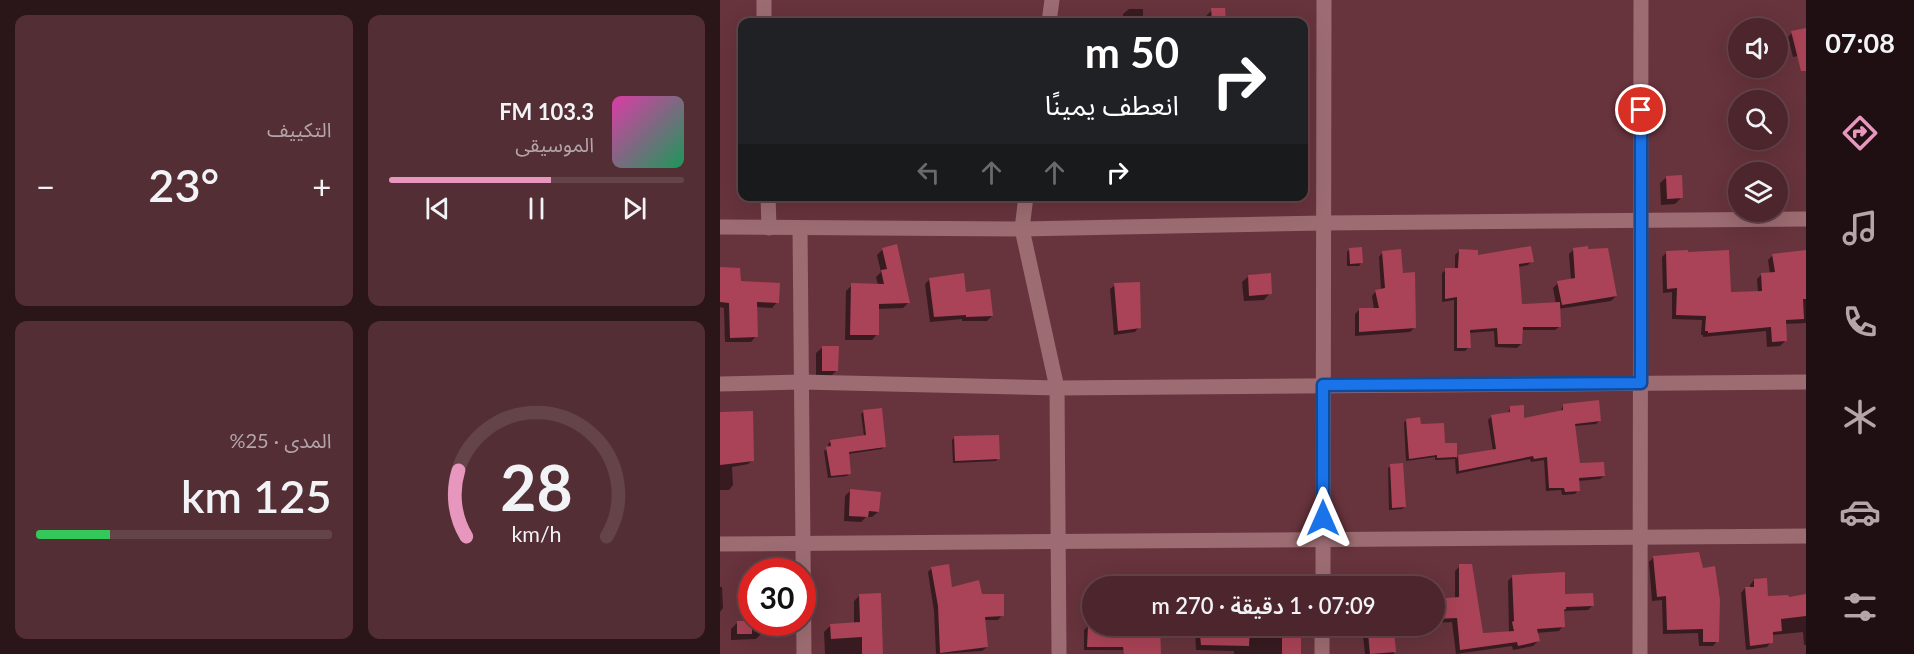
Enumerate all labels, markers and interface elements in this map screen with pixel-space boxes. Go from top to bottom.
map controls [1728,18,1788,222]
button: sound [1728,18,1788,78]
text: 07:08 [1825,26,1895,59]
text: 50 m [1085,27,1179,77]
icon: right [1200,42,1278,120]
pin [1615,84,1666,135]
text: انعطف يمينًا [1045,88,1179,121]
button: search [1728,90,1788,150]
icon: arrive [1624,93,1657,126]
text: 103.3 FM [499,98,594,125]
icon: directions [1839,112,1881,154]
text: التكييف [267,117,332,141]
text: الموسيقى [515,132,594,156]
icon: left [912,156,945,189]
icon: ahead [975,156,1008,189]
icon: ahead [1038,156,1071,189]
icon: right [1101,156,1134,189]
text: 23° [148,158,219,212]
button: layers [1728,162,1788,222]
text: − [36,166,55,206]
text: + [312,166,331,206]
icon: previous [421,192,454,225]
icon: pause [520,192,553,225]
icon: next [618,192,651,225]
icon: music [1839,207,1881,249]
icon: phone [1839,301,1881,343]
icon: climate [1839,396,1881,438]
text: المدى · 25% [229,428,332,452]
text: 28 [500,449,572,524]
text: 125 km [181,469,332,523]
position arrow [1291,486,1355,550]
icon: car [1839,491,1881,533]
text: km/h [511,521,561,547]
speed limit sign: 30 [738,558,816,636]
icon: filters [1839,586,1881,628]
text: 07:09 · 1 دقيقة · 270 m [1152,592,1376,619]

